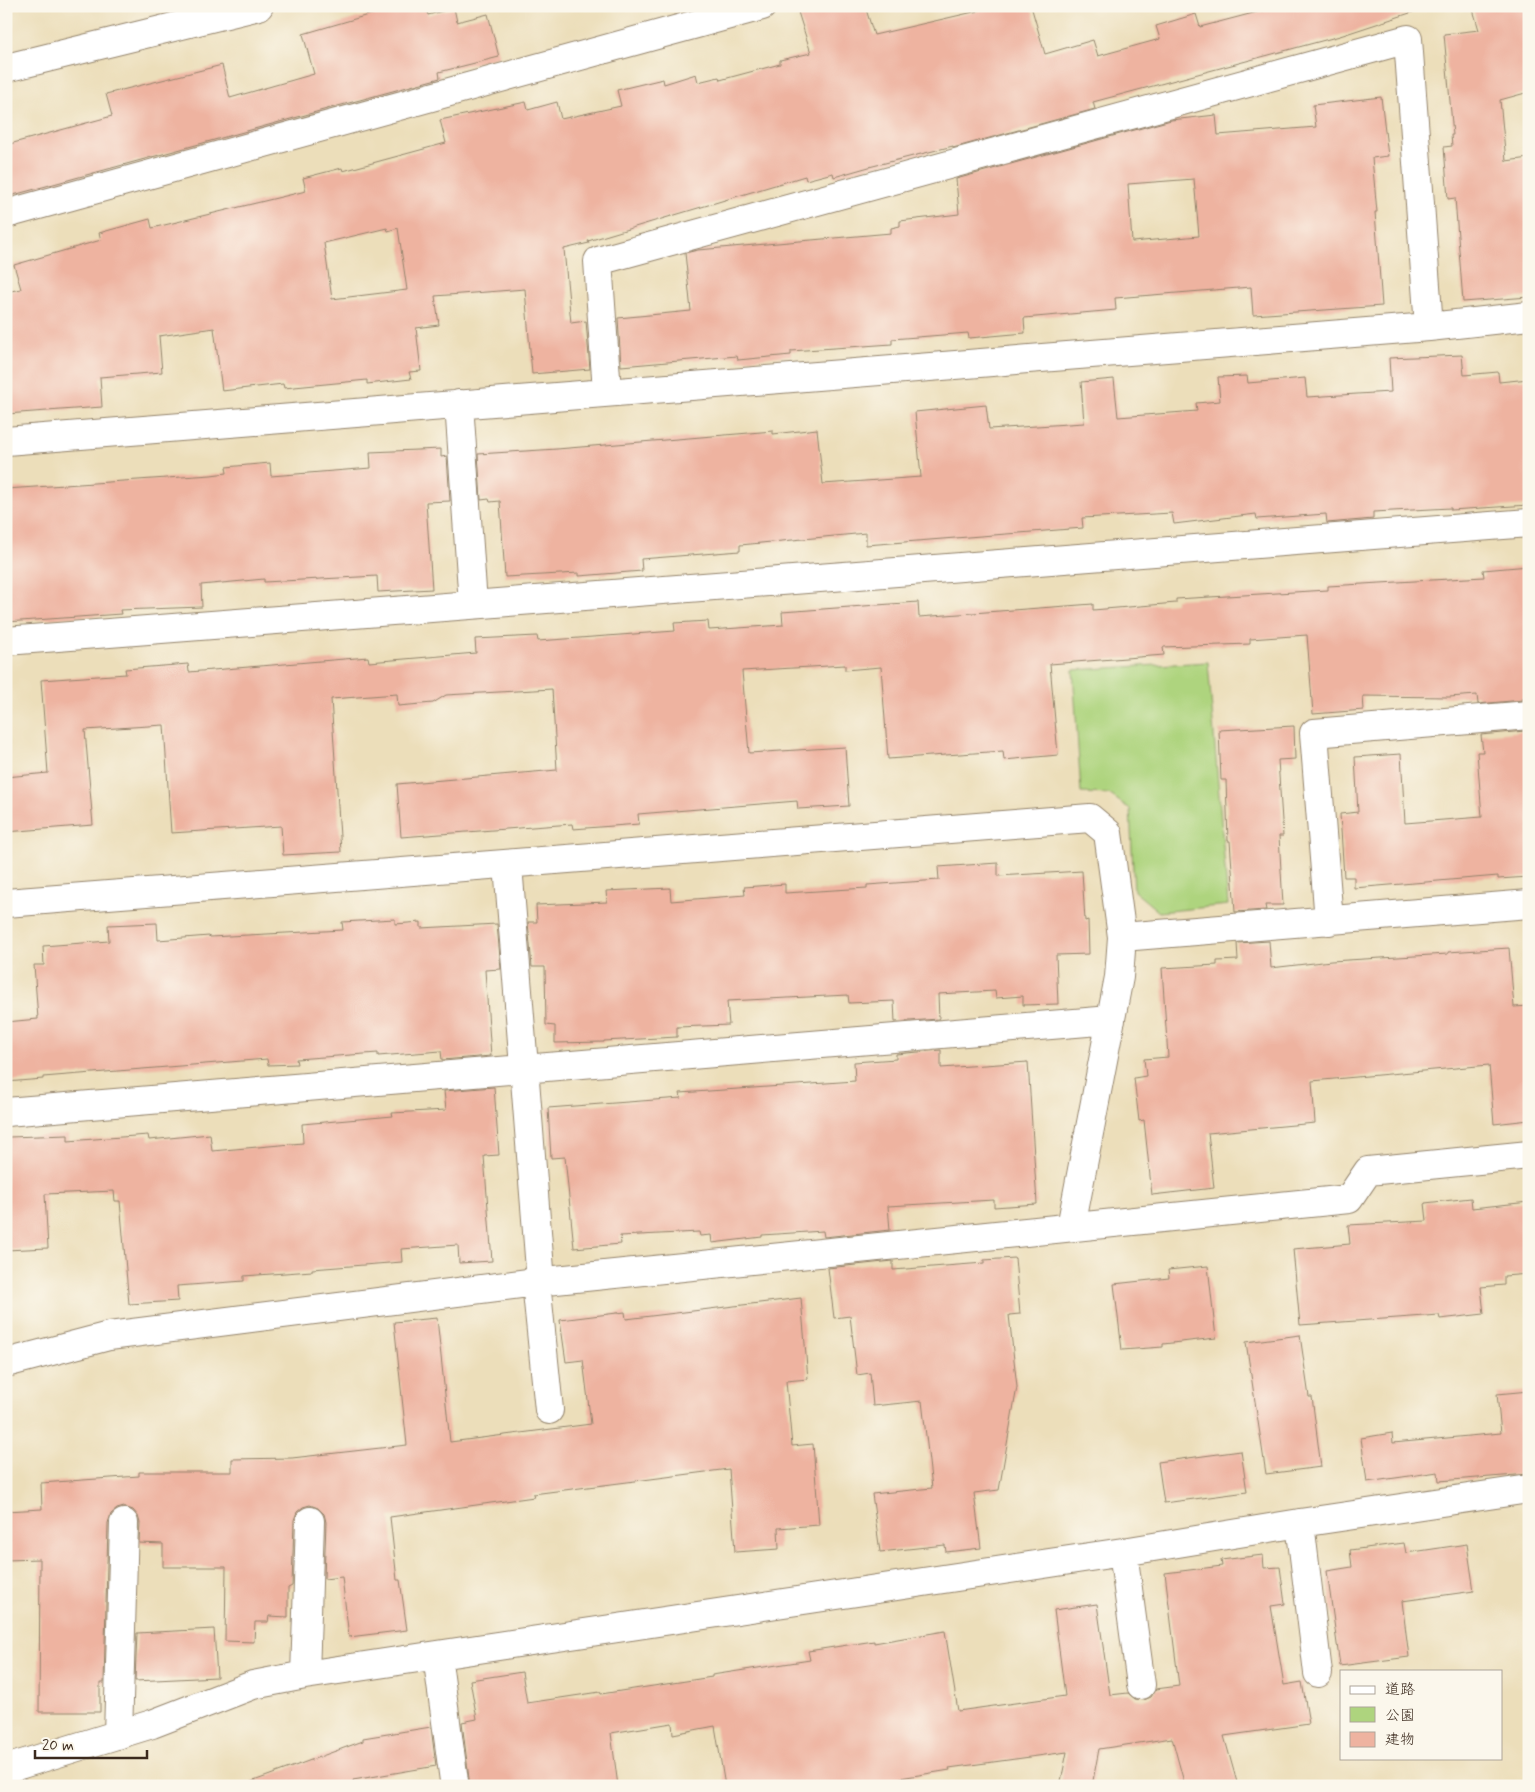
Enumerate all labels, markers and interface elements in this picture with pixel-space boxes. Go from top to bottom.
legend [1340,1670,1502,1760]
text: 道路 [1385,1680,1415,1700]
text: 公園 [1385,1706,1415,1726]
scale bar [35,1727,148,1759]
text: 建物 [1385,1730,1415,1750]
text: 20 m [42,1736,74,1756]

